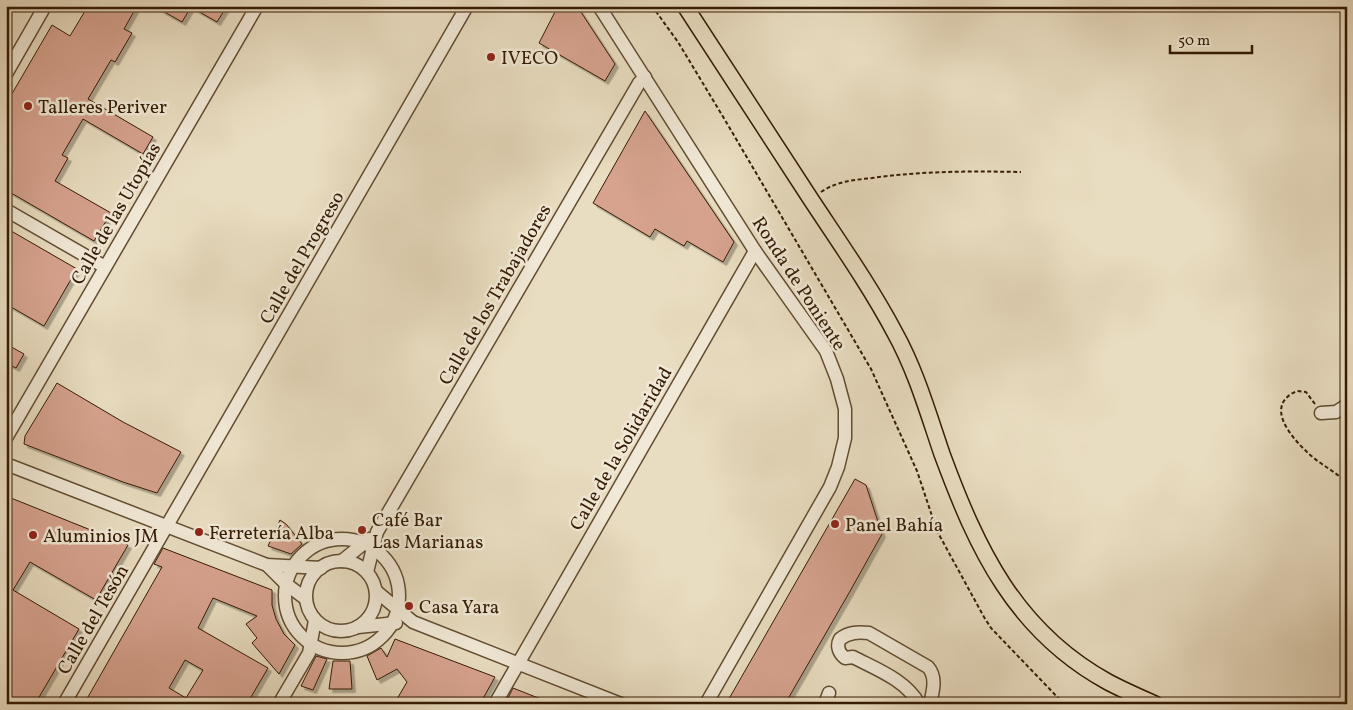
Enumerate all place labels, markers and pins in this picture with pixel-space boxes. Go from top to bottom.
place label: IVECO [501,46,558,72]
marker: IVECO [485,51,497,63]
place label: Talleres Periver [38,95,167,121]
marker: Talleres Periver [22,100,34,112]
place label: Café Bar Las Marianas [372,508,483,556]
place label: Panel Bahía [845,513,943,539]
marker: Panel Bahía [829,518,841,530]
place label: Ferretería Alba [209,521,334,547]
place label: Aluminios JM [43,524,159,550]
marker: Café Bar Las Marianas [356,524,368,536]
marker: Ferretería Alba [193,526,205,538]
marker: Aluminios JM [27,529,39,541]
place label: Casa Yara [419,595,499,621]
marker: Casa Yara [403,600,415,612]

